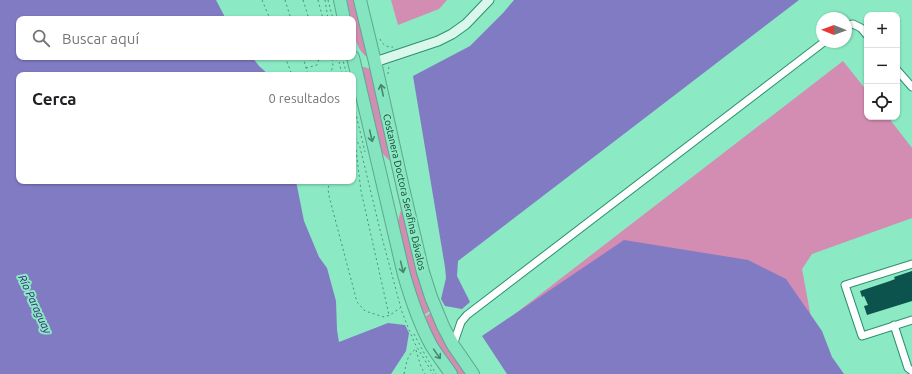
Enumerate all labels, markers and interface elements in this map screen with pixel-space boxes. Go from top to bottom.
north arrow [816,12,852,48]
map controls [864,12,900,120]
button: + [864,12,900,48]
search box [16,16,356,60]
icon: search [30,27,52,49]
text: Buscar aquí [62,30,139,47]
button: − [864,48,900,84]
one-way arrow [377,84,385,97]
button: locate [864,84,900,120]
text: Cerca [32,89,77,108]
text: 0 resultados [269,91,340,105]
street label: Costanera Doctora Serafina Dávalos [381,113,428,271]
one-way arrow [368,129,376,142]
one-way arrow [399,260,406,273]
water label: Río Paraguay [16,273,54,336]
one-way arrow [433,348,441,359]

